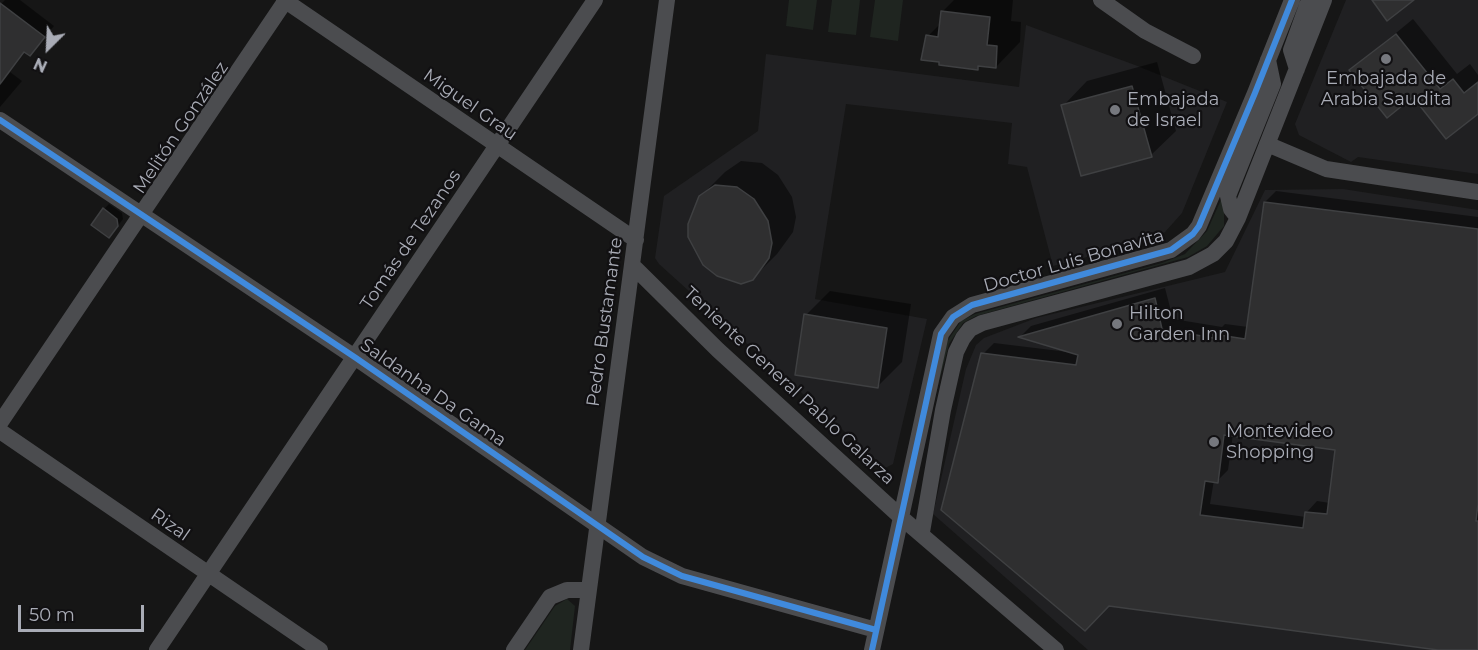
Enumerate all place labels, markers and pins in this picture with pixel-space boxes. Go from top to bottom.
marker: Embajada de Arabia Saudita [1379,52,1393,66]
place label: Embajada de Arabia Saudita [1321,68,1451,110]
place label: Embajada de Israel [1127,89,1219,132]
marker: Embajada de Israel [1108,103,1122,117]
place label: Hilton Garden Inn [1129,303,1230,346]
marker: Hilton Garden Inn [1110,317,1124,331]
place label: Montevideo Shopping [1226,421,1333,464]
marker: Montevideo Shopping [1207,435,1221,449]

